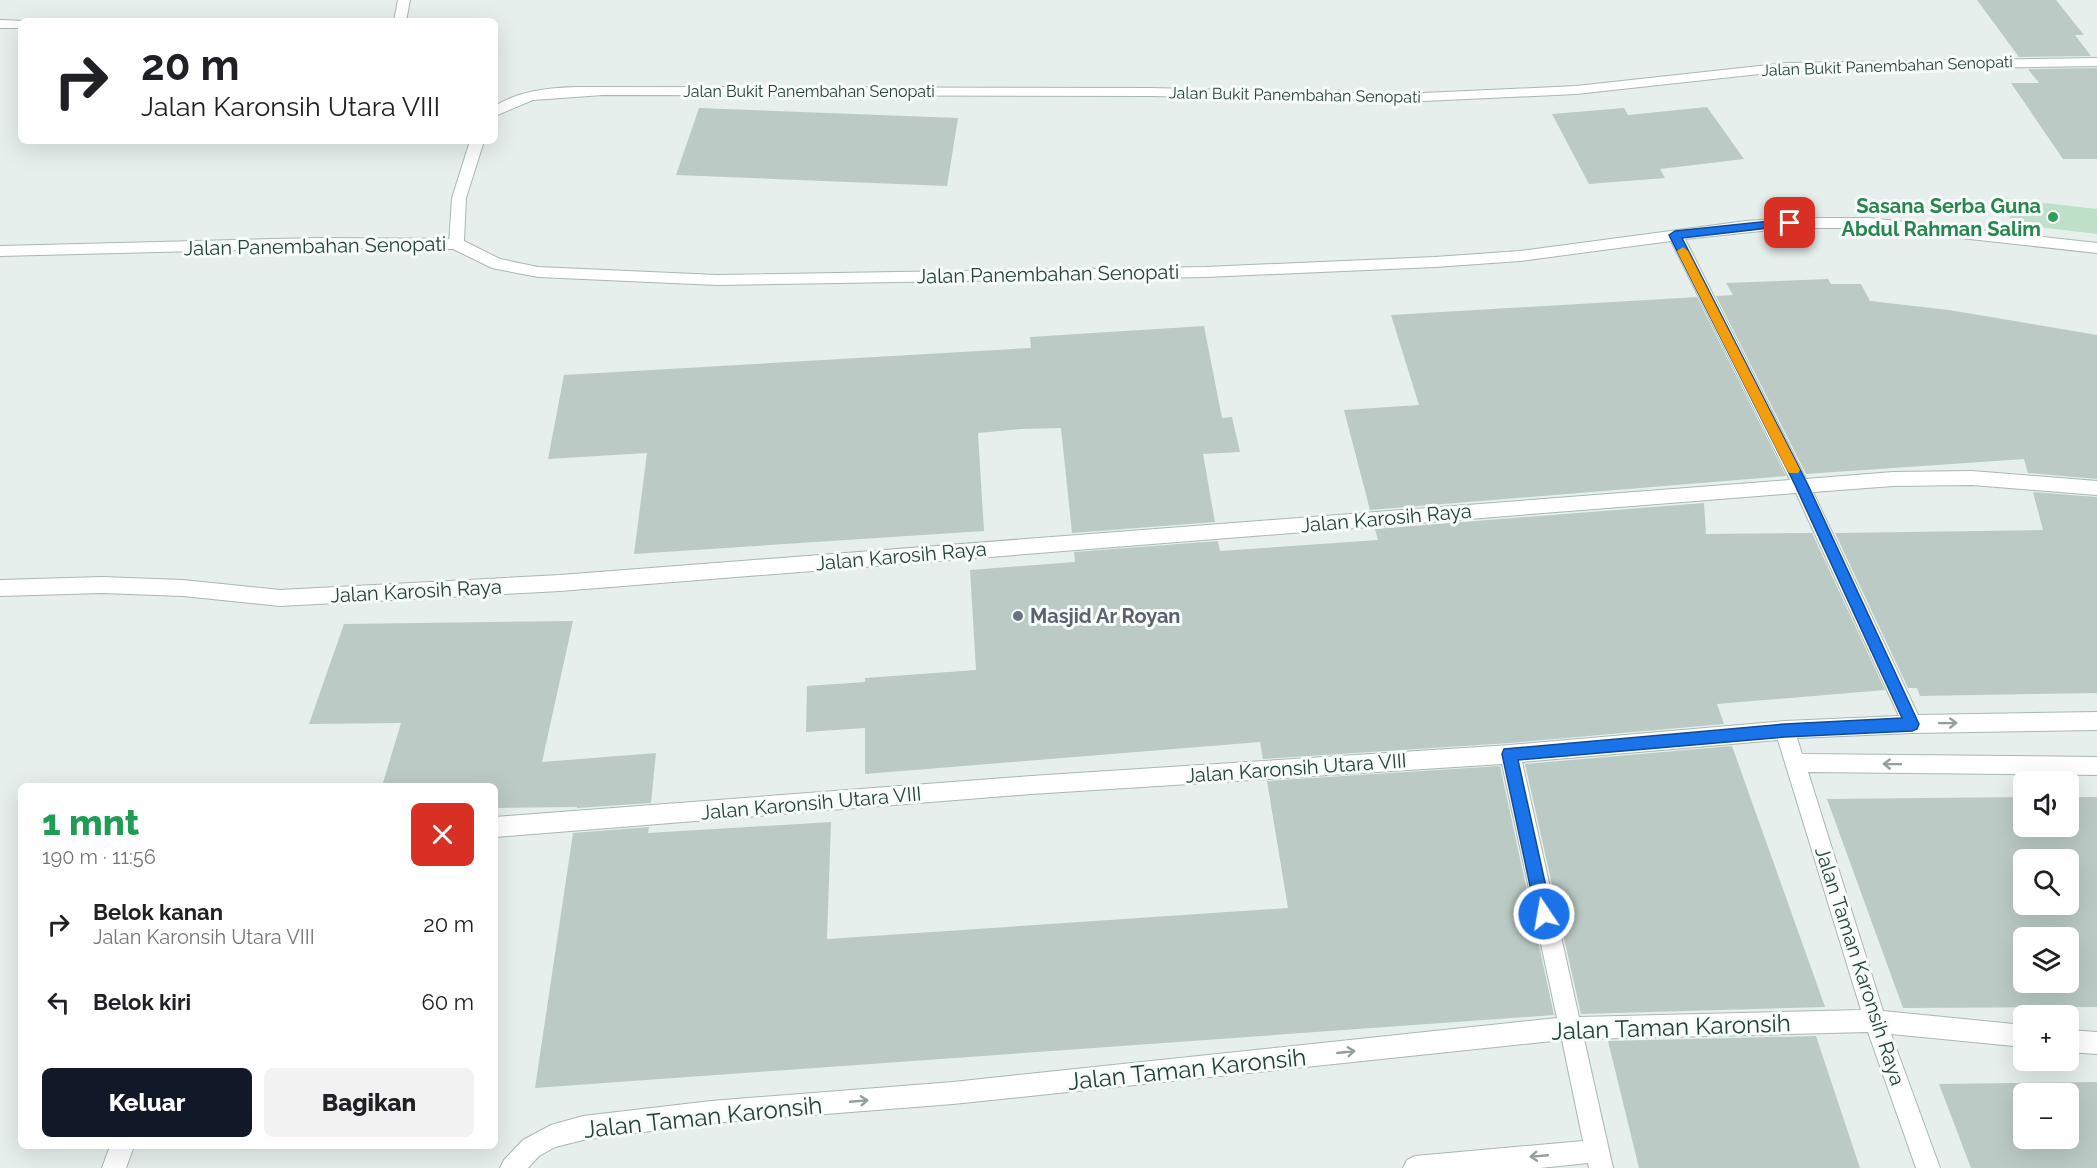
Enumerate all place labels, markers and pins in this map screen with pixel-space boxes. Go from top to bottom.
place label: Sasana Serba Guna Abdul Rahman Salim [1842,194,2041,241]
pin [1764,197,1815,248]
marker: Sasana Serba Guna Abdul Rahman Salim [2046,210,2060,224]
place label: Masjid Ar Royan [1030,604,1180,628]
marker: Masjid Ar Royan [1011,609,1025,623]

